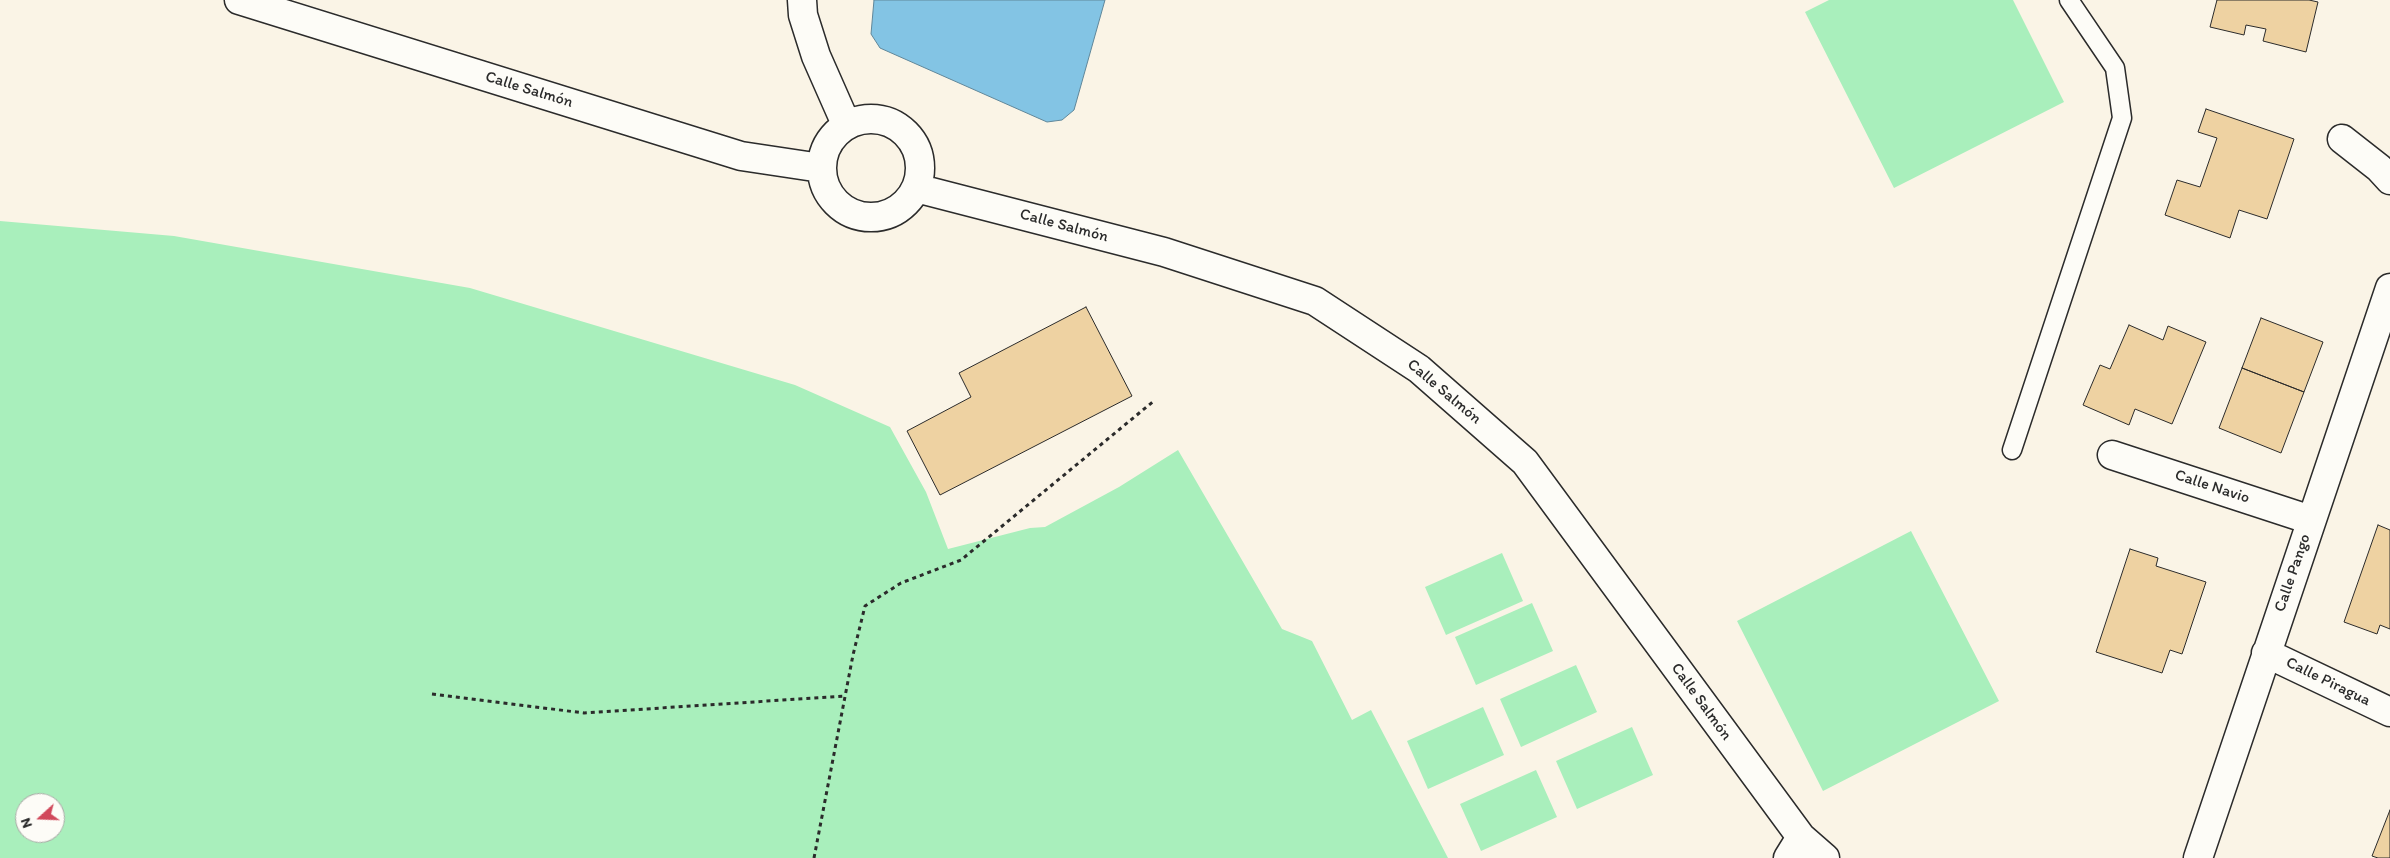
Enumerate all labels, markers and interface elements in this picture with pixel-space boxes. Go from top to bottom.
street label: Calle Salmón [483,68,575,112]
street label: Calle Salmón [1018,205,1110,247]
street label: Calle Salmón [1403,355,1485,429]
street label: Calle Navio [2172,466,2252,508]
street label: Calle Pango [2271,532,2315,614]
street label: Calle Piragua [2283,653,2373,711]
street label: Calle Salmón [1667,660,1735,744]
north arrow [15,793,65,843]
text: N [17,816,36,830]

